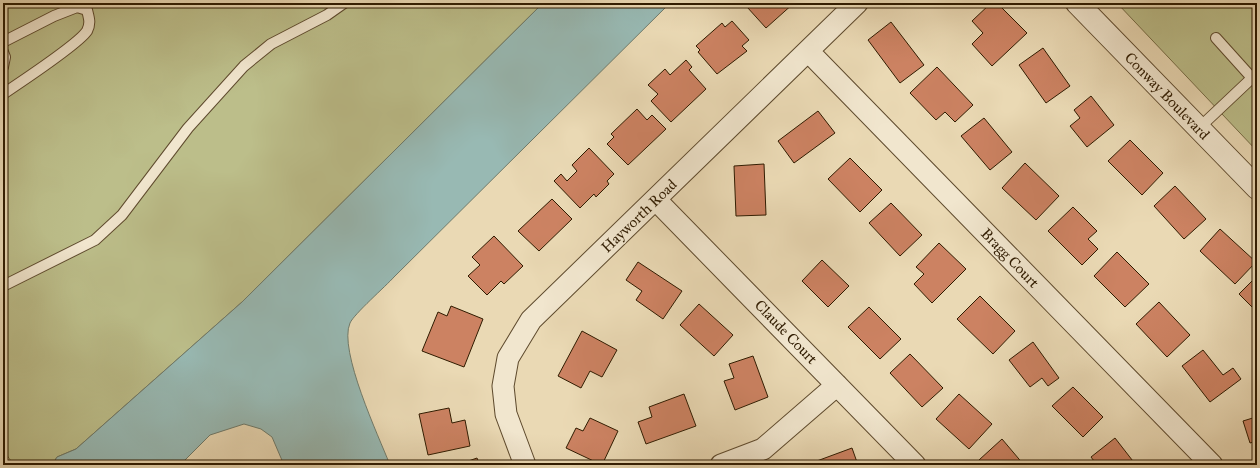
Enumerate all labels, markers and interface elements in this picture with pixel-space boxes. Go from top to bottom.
street label: Conway Boulevard [1121,49,1214,144]
street label: Hayworth Road [598,175,681,257]
street label: Bragg Court [977,224,1043,292]
street label: Claude Court [751,296,822,368]

